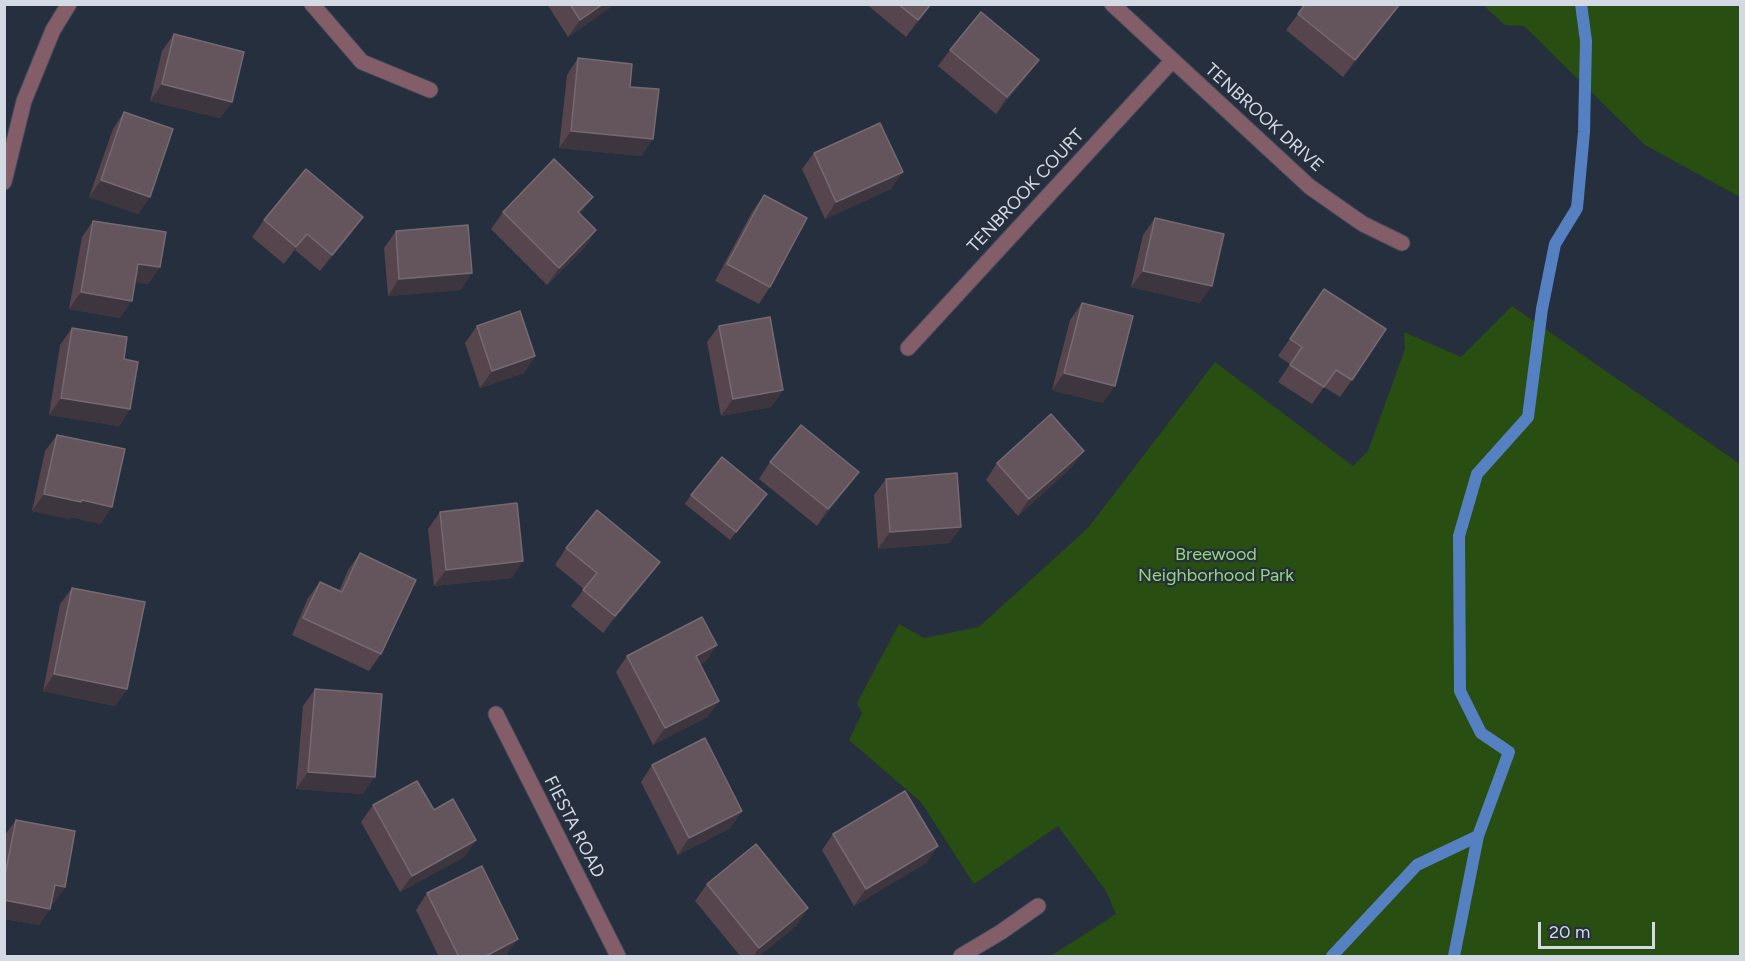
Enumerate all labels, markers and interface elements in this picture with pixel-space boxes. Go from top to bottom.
street label: TENBROOK DRIVE [1200,59,1328,177]
street label: TENBROOK COURT [963,125,1089,257]
park label: Breewood Neighborhood Park [1138,544,1294,586]
street label: FIESTA ROAD [539,772,609,882]
scale bar [1541,910,1658,948]
text: 20 m [1549,921,1590,943]

